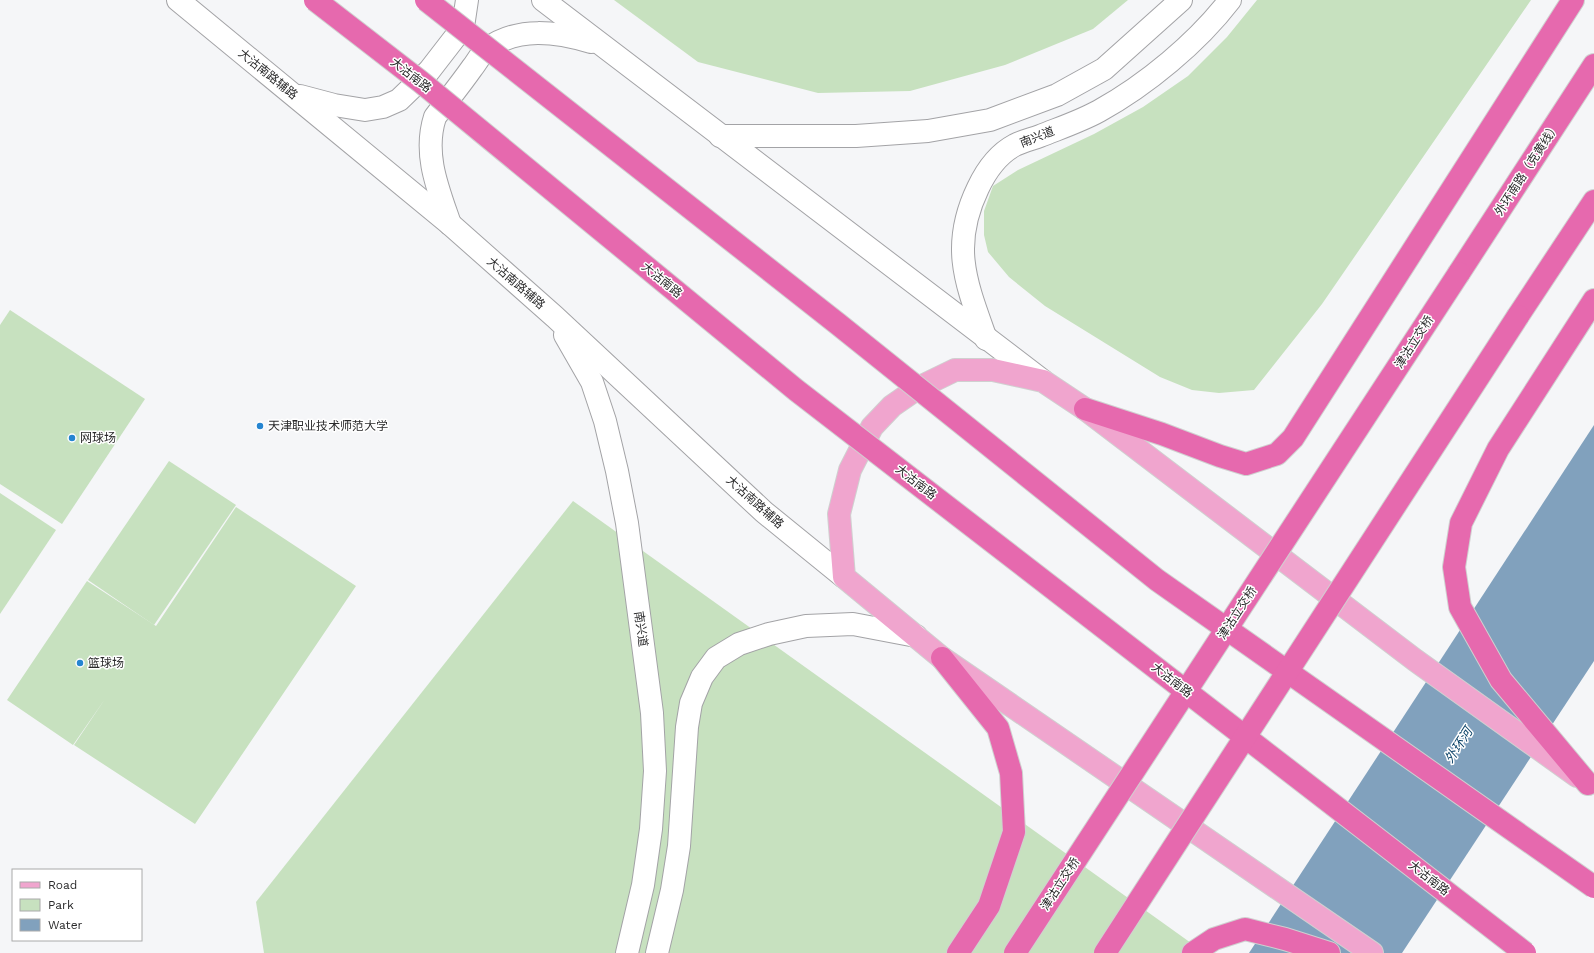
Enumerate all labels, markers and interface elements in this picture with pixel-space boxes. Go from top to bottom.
street label: 大沽南路辅路 [236,46,300,102]
street label: 大沽南路 [388,55,434,95]
street label: 外环南路（克黄线） [1492,120,1562,218]
street label: 南兴道 [1018,124,1056,150]
street label: 大沽南路辅路 [484,254,548,312]
street label: 大沽南路 [639,259,685,301]
street label: 津沽立交桥 [1392,313,1436,371]
place label: 天津职业技术师范大学 [268,419,388,433]
marker: 天津职业技术师范大学 [255,421,265,431]
place label: 网球场 [80,431,116,445]
marker: 网球场 [67,433,77,443]
street label: 大沽南路 [893,462,939,502]
street label: 大沽南路辅路 [724,473,786,531]
street label: 津沽立交桥 [1215,584,1259,642]
street label: 南兴道 [632,610,650,648]
place label: 篮球场 [88,656,124,670]
marker: 篮球场 [75,658,85,668]
street label: 大沽南路 [1149,660,1195,700]
water label: 外环河 [1442,722,1477,766]
street label: 津沽立交桥 [1038,855,1082,913]
street label: 大沽南路 [1406,858,1452,898]
legend [12,869,142,941]
text: Road [48,878,77,892]
text: Park [48,898,74,912]
text: Water [48,918,83,932]

